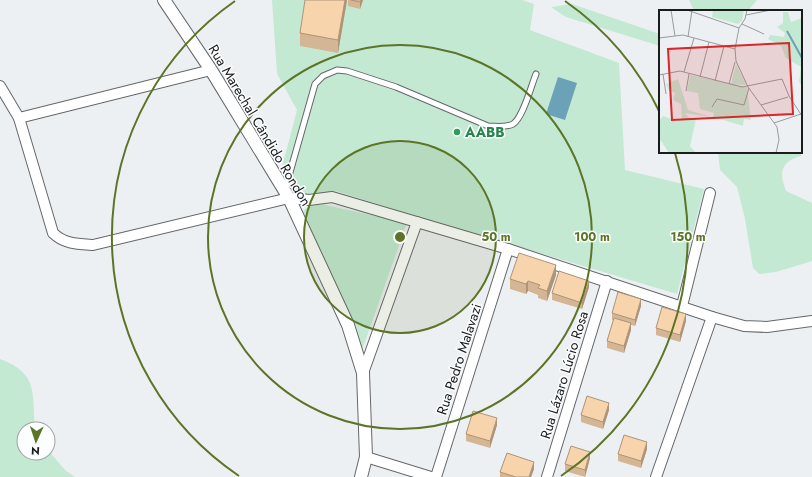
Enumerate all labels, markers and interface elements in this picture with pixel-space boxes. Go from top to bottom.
inset map [659,10,802,153]
street label: Rua Marechal Cândido Rondon [204,40,316,210]
place label: AABB [464,122,505,142]
marker: AABB [452,127,462,137]
text: 50 m [481,228,511,246]
text: 100 m [574,228,610,246]
text: 150 m [670,228,706,246]
centre of rings [393,230,407,244]
street label: Rua Pedro Malavazi [432,301,486,417]
street label: Rua Lázaro Lúcio Rosa [535,309,593,441]
north arrow [16,421,56,461]
text: N [31,443,40,459]

